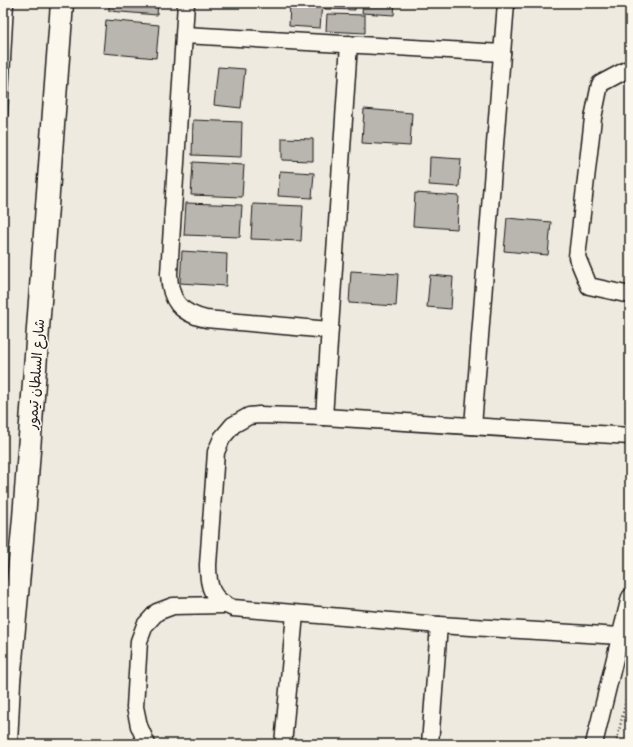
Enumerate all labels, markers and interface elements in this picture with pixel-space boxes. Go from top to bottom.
street label: شارع السلطان تيمور [22,318,49,431]

